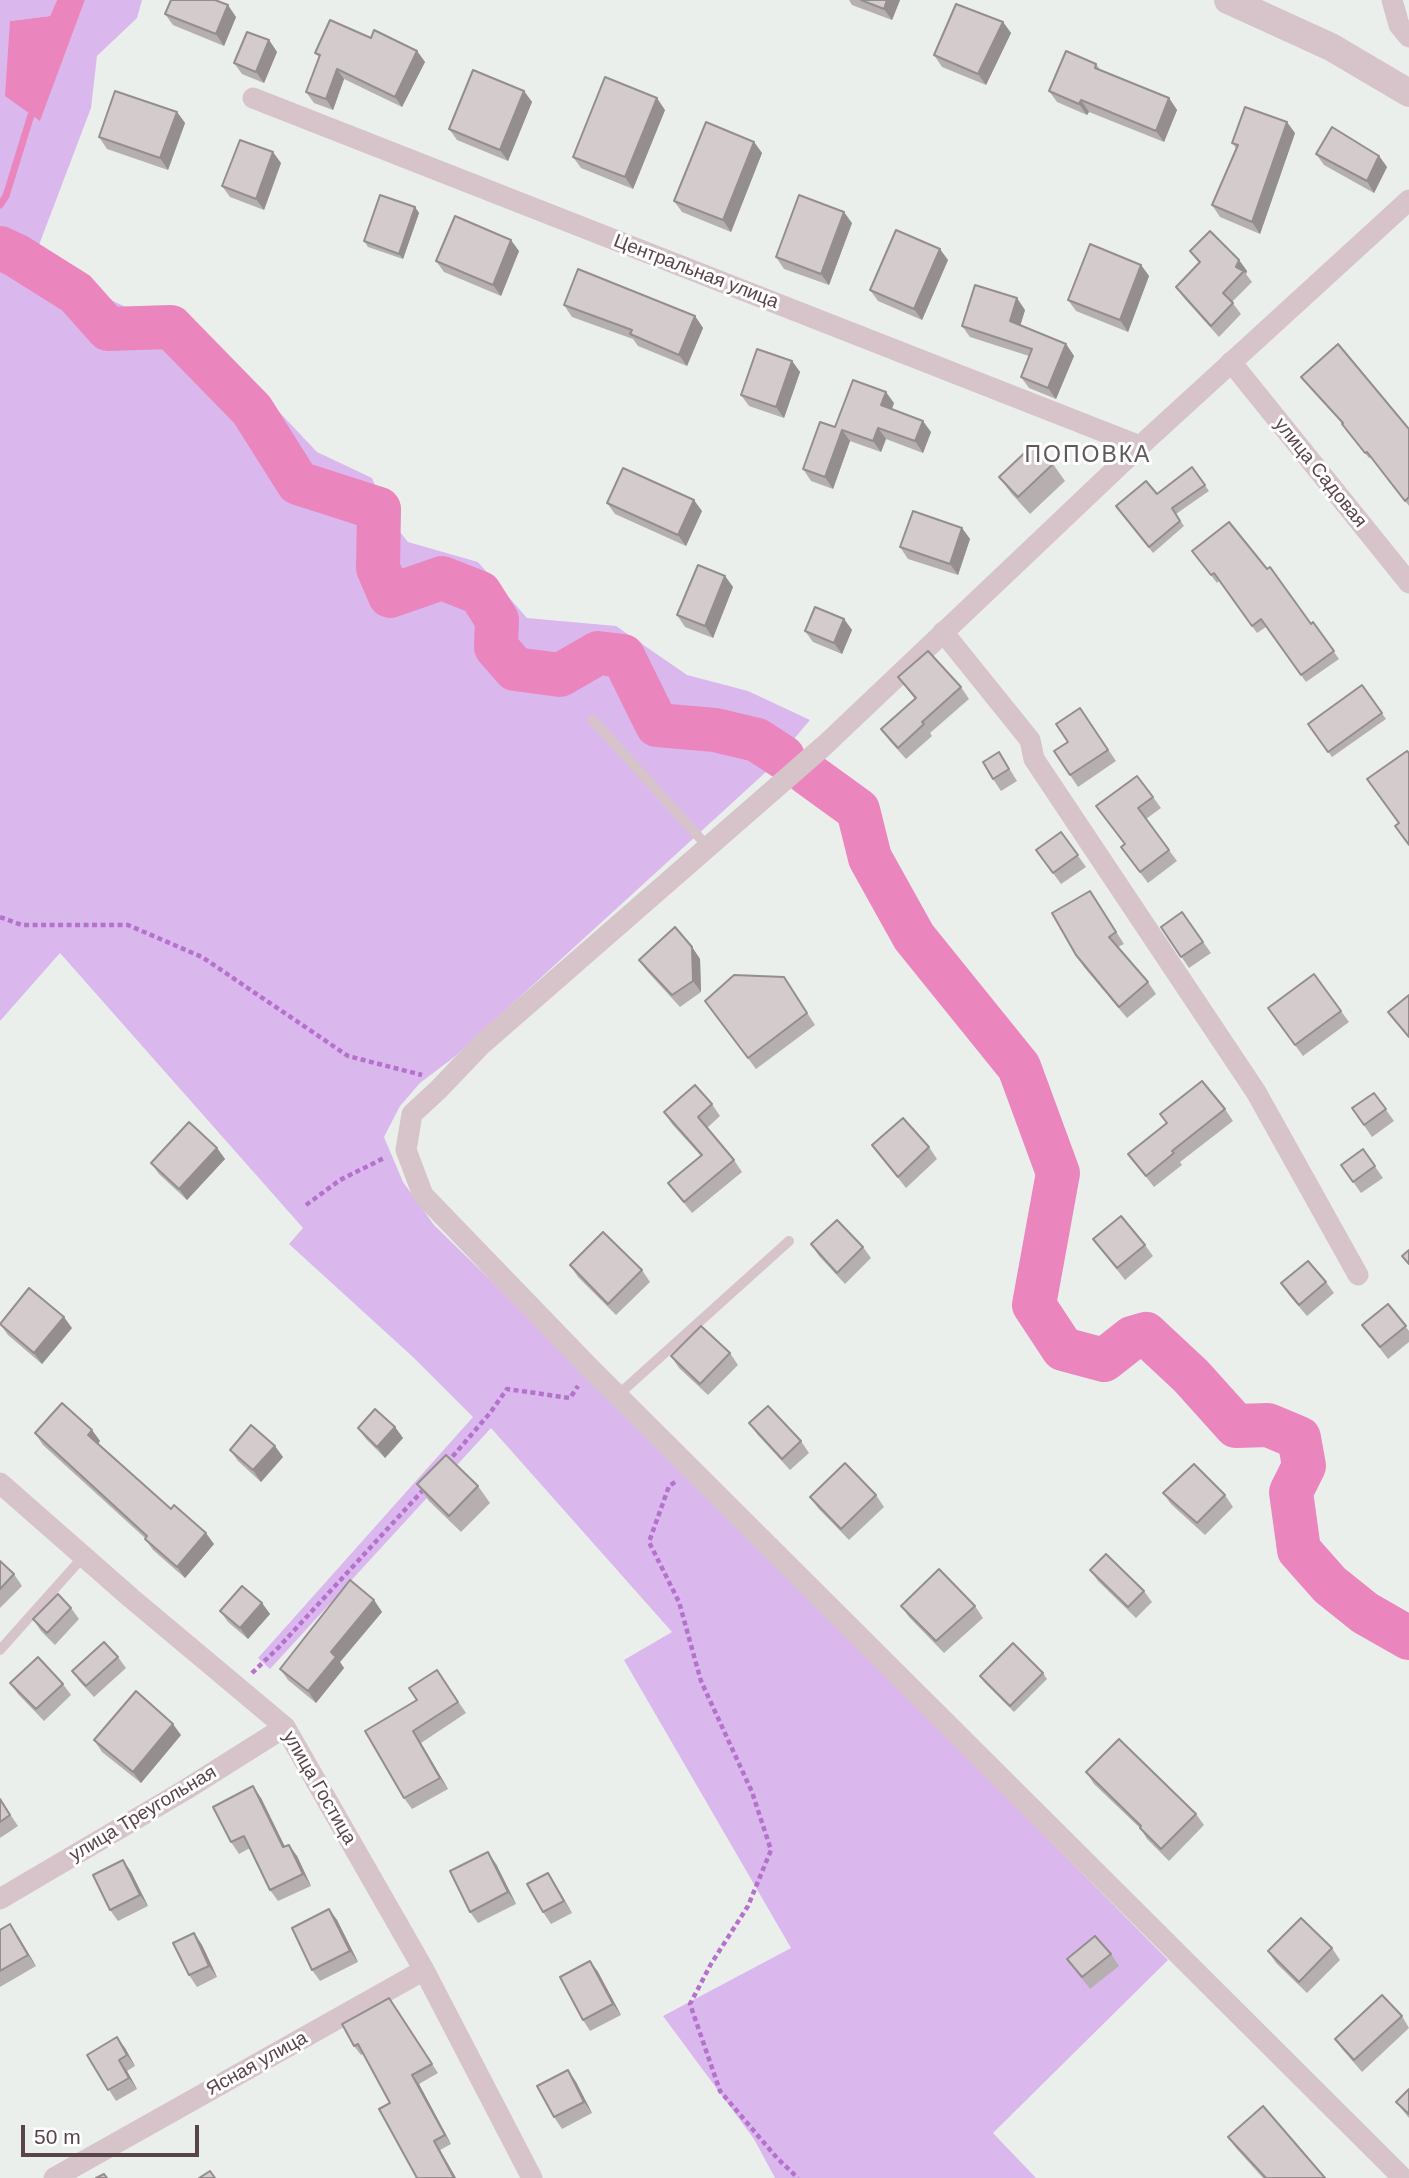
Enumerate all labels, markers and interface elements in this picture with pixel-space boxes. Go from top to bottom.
street label: Центральная улица [610,230,782,314]
street label: улица Садовая [1269,414,1371,532]
district label: ПОПОВКА [1025,442,1151,470]
street label: улица Гостица [277,1727,361,1849]
street label: улица Треугольная [65,1761,221,1867]
street label: Ясная улица [202,2027,312,2101]
scale bar [24,2112,203,2156]
text: 50 m [34,2125,81,2148]

